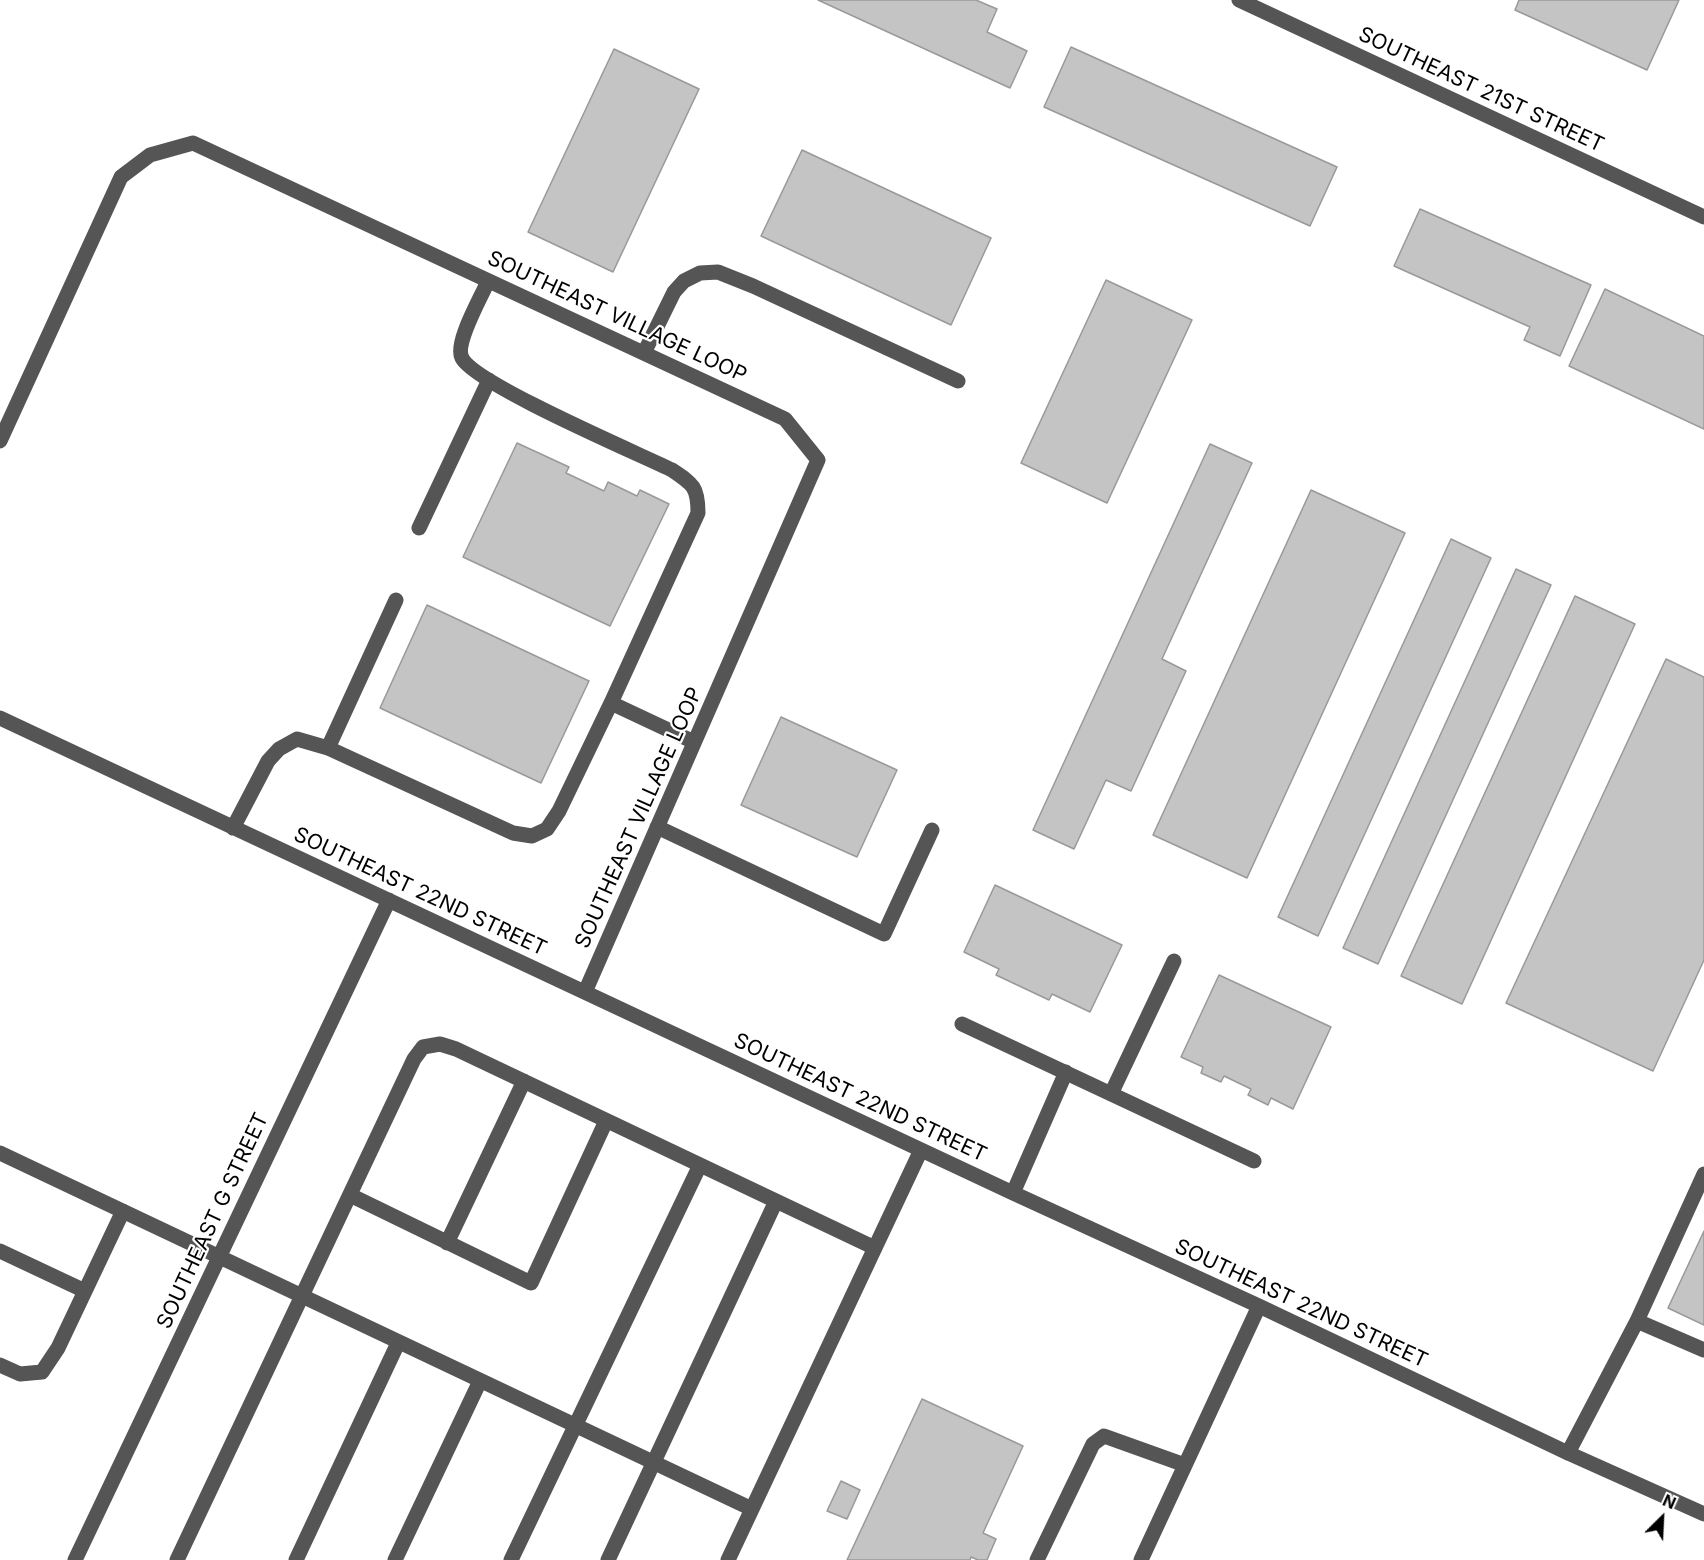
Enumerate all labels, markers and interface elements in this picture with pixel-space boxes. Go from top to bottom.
street label: SOUTHEAST 21ST STREET [1354,22,1608,158]
street label: SOUTHEAST VILLAGE LOOP [483,246,751,388]
street label: SOUTHEAST VILLAGE LOOP [570,684,708,952]
street label: SOUTHEAST 22ND STREET [290,822,550,962]
street label: SOUTHEAST 22ND STREET [730,1028,990,1168]
street label: SOUTHEAST G STREET [152,1109,274,1333]
street label: SOUTHEAST 22ND STREET [1171,1234,1431,1374]
north arrow [1632,1488,1692,1548]
text: N [1660,1490,1679,1513]

